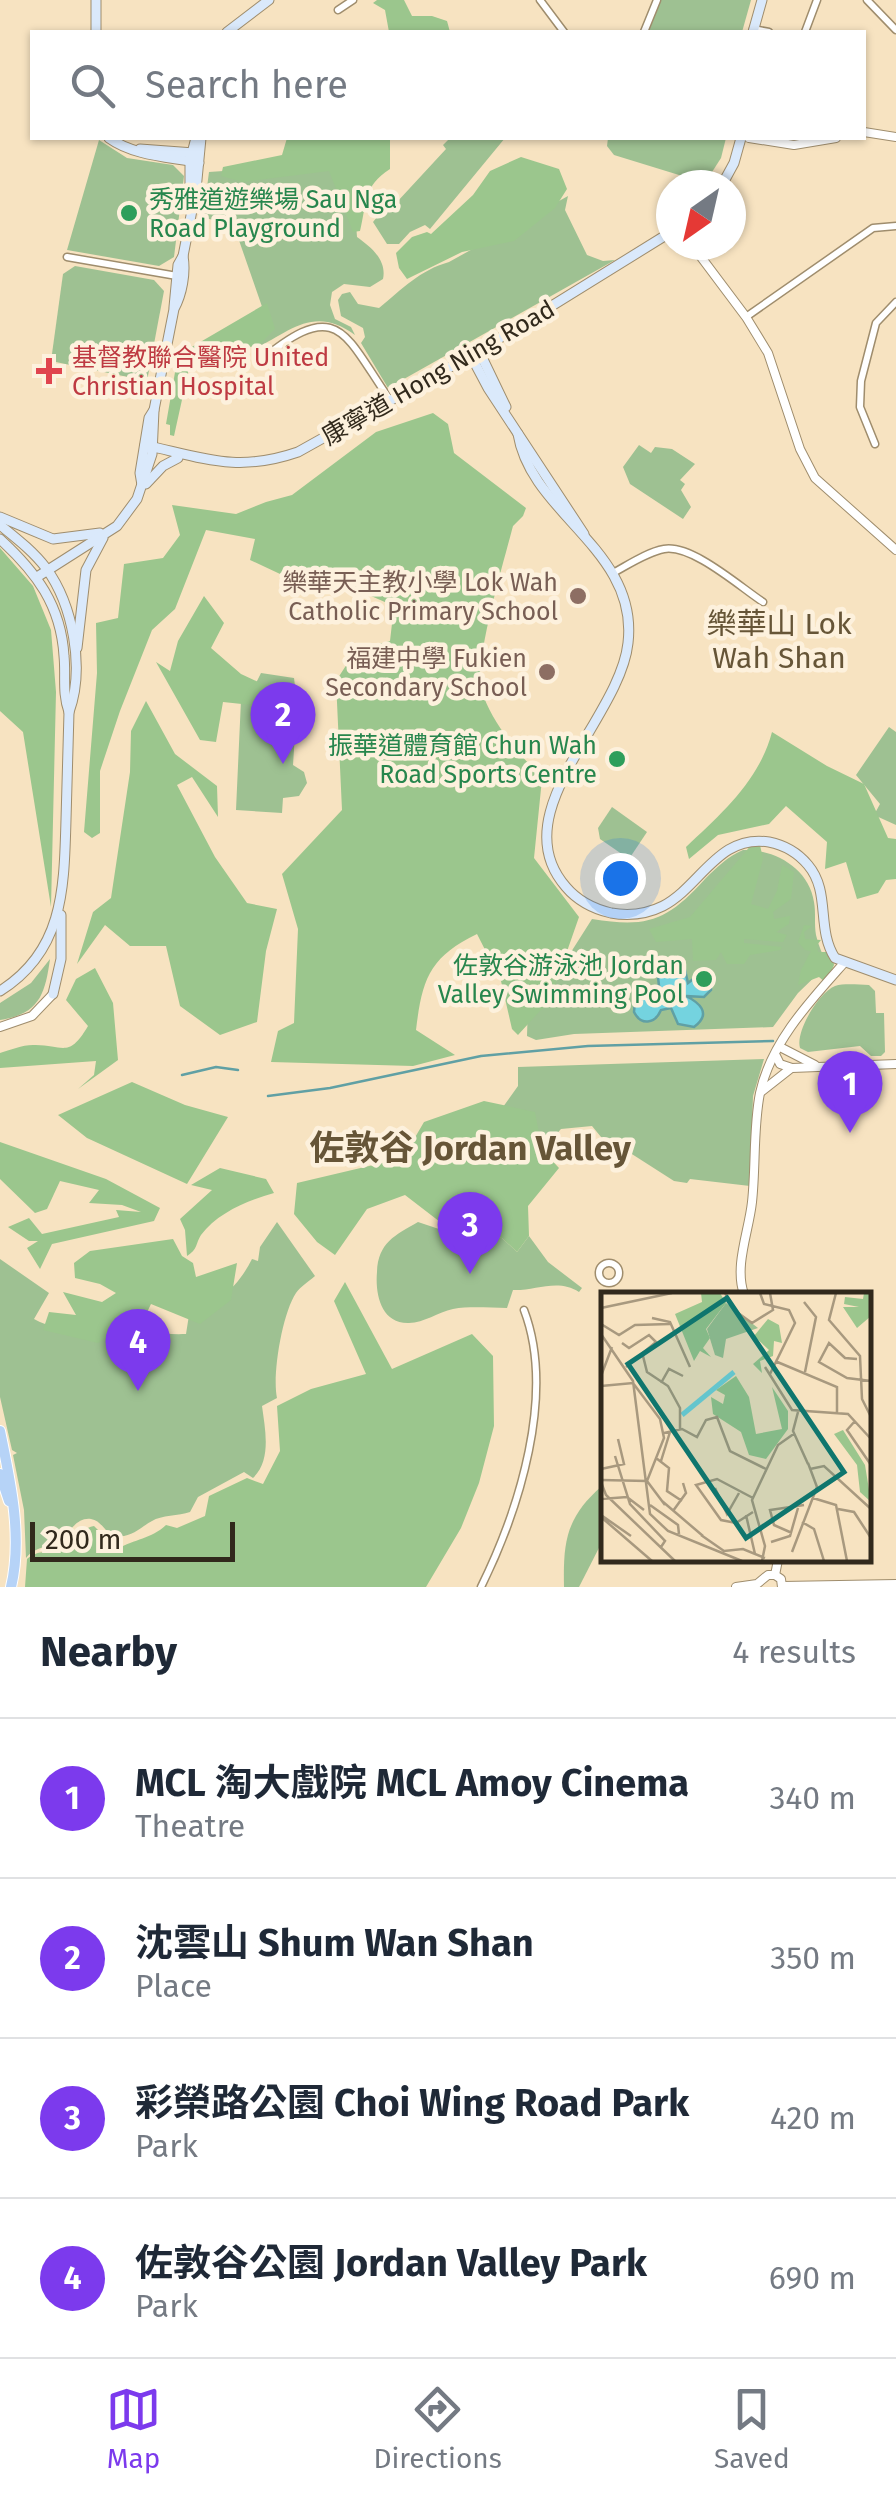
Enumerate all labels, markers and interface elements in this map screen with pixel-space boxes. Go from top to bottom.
search box [30,30,866,140]
icon: search [65,58,120,113]
text: Search here [145,62,348,108]
north arrow [656,170,746,260]
place label: 秀雅道遊樂場 Sau Nga Road Playground [149,185,397,244]
marker: 秀雅道遊樂場 Sau Nga Road Playground [118,202,140,224]
street label: 康寧道 Hong Ning Road [317,294,560,452]
place label: 基督教聯合醫院 United Christian Hospital [72,343,329,402]
marker: 基督教聯合醫院 United Christian Hospital [36,358,62,384]
place label: 樂華天主教小學 Lok Wah Catholic Primary School [282,568,558,627]
marker: 樂華天主教小學 Lok Wah Catholic Primary School [567,585,589,607]
district label: 樂華山 Lok Wah Shan [706,606,852,676]
place label: 福建中學 Fukien Secondary School [325,644,527,703]
marker: 福建中學 Fukien Secondary School [536,661,558,683]
pin: 2 [250,682,316,764]
place label: 振華道體育館 Chun Wah Road Sports Centre [328,731,597,790]
marker: 振華道體育館 Chun Wah Road Sports Centre [606,748,628,770]
your location [595,853,646,904]
place label: 佐敦谷游泳池 Jordan Valley Swimming Pool [438,951,684,1010]
marker: 佐敦谷游泳池 Jordan Valley Swimming Pool [693,968,715,990]
pin: 1 [818,1050,882,1133]
district label: 佐敦谷 Jordan Valley [309,1127,632,1169]
pin: 3 [438,1192,502,1274]
inset map [601,1292,871,1562]
pin: 4 [106,1308,170,1391]
scale bar [30,1517,235,1562]
text: 200 m [45,1523,122,1556]
text: Nearby [40,1627,177,1677]
text: 4 results [732,1633,856,1671]
text: MCL 淘大戲院 MCL Amoy Cinema [135,1760,689,1806]
text: 1 [65,1779,80,1817]
text: 340 m [769,1779,856,1817]
text: Theatre [135,1807,245,1845]
text: 沈雲山 Shum Wan Shan [135,1920,534,1966]
text: 2 [64,1939,81,1977]
text: 350 m [770,1939,856,1977]
text: Place [135,1967,212,2005]
text: 彩榮路公園 Choi Wing Road Park [135,2080,689,2126]
text: 3 [64,2099,81,2137]
text: 420 m [770,2099,856,2137]
text: Park [135,2127,198,2165]
text: 佐敦谷公園 Jordan Valley Park [135,2240,647,2286]
text: 4 [63,2259,82,2297]
text: 690 m [769,2259,856,2297]
text: Park [135,2287,198,2325]
tab: Map [106,2382,161,2475]
tab: Directions [373,2382,502,2475]
tab: Saved [714,2382,790,2475]

